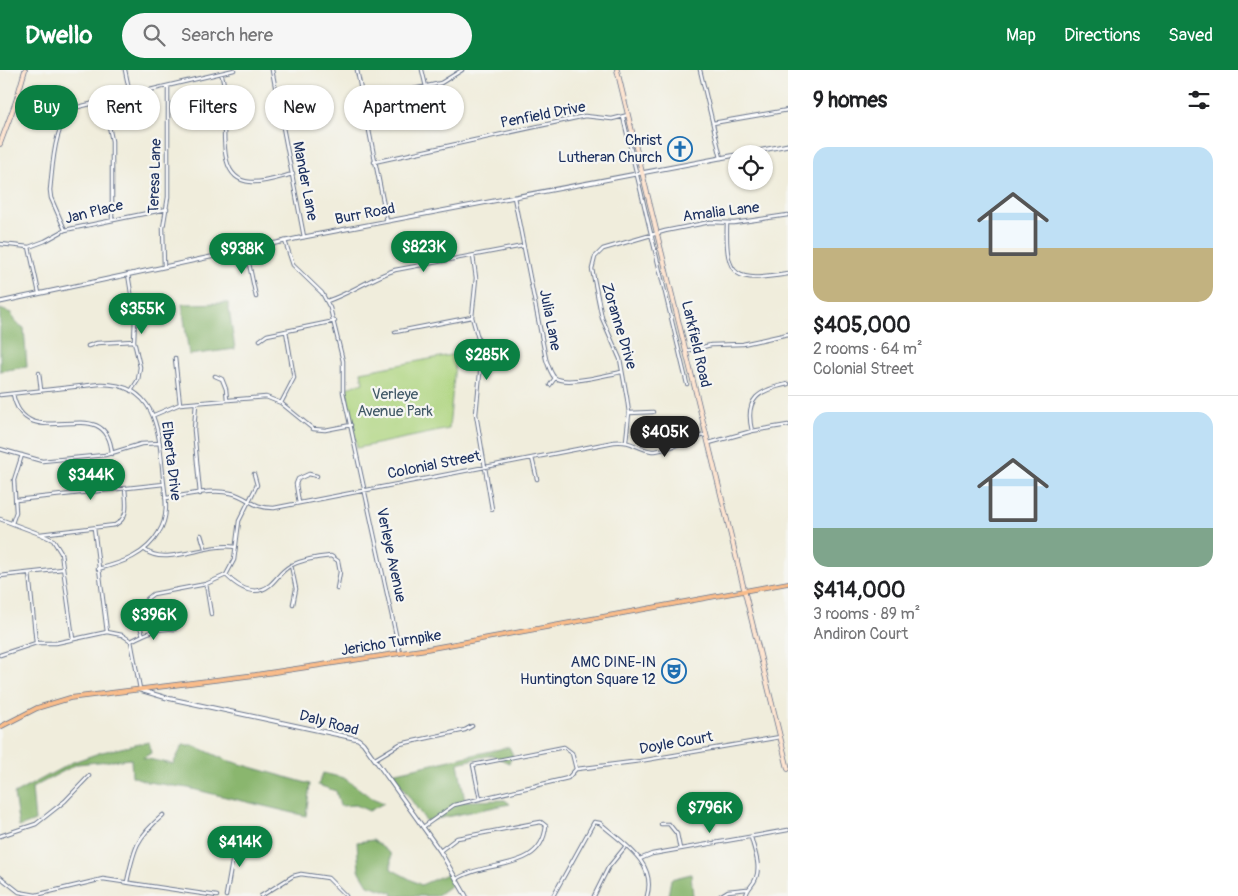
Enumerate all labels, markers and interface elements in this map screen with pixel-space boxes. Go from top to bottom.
search box [122,13,472,58]
text: Dwello [25,21,92,50]
icon: search [140,21,168,49]
text: Search here [180,23,273,47]
text: Map [1006,24,1036,47]
text: Directions [1064,24,1140,47]
text: Saved [1168,24,1213,47]
chip: Buy [15,85,78,130]
chip: Rent [88,85,160,130]
chip: Filters [170,85,255,130]
chip: New [265,85,334,130]
chip: Apartment [344,85,464,130]
icon: filters [1185,86,1213,114]
text: 9 homes [813,87,887,114]
street label: Penfield Drive [499,97,588,133]
place label: Christ Lutheran Church [558,131,663,167]
church icon: Christ Lutheran Church [667,136,693,162]
street label: Teresa Lane [144,138,166,214]
street label: Mander Lane [288,140,322,223]
map controls [728,145,773,190]
button: locate [728,145,773,190]
icon: home [968,179,1058,269]
street label: Jan Place [63,195,126,228]
street label: Amalia Lane [682,198,761,226]
street label: Burr Road [333,199,397,229]
pin: $823K [389,230,459,273]
pin: $938K [207,232,277,275]
text: $823K [402,237,446,257]
text: $938K [220,239,264,259]
street label: Zoranne Drive [597,281,641,372]
street label: Julia Lane [535,288,565,353]
pin: $355K [107,292,177,335]
text: $355K [120,299,164,319]
street label: Larkfield Road [677,299,715,389]
text: $405,000 [813,312,911,339]
pin: $285K [452,338,522,381]
text: 2 rooms · 64 m² [813,339,923,359]
text: $285K [465,345,509,365]
text: Colonial Street [813,359,914,379]
park label: Verleye Avenue Park [357,385,434,421]
pin: $405K [630,416,700,458]
street label: Elberta Drive [157,420,185,502]
text: $405K [641,422,689,442]
icon: home [968,445,1058,535]
street label: Colonial Street [386,446,483,483]
pin: $344K [56,458,126,501]
text: $344K [68,465,114,485]
street label: Verleye Avenue [372,506,410,604]
text: $414,000 [813,577,905,604]
pin: $396K [119,598,189,641]
text: 3 rooms · 89 m² [813,604,920,624]
text: $396K [132,605,176,625]
text: Andiron Court [813,624,908,644]
street label: Jericho Turnpike [340,626,443,660]
place label: AMC DINE-IN Huntington Square 12 [520,653,656,689]
theatre icon: AMC DINE-IN Huntington Square 12 [661,658,687,684]
street label: Daly Road [297,706,361,740]
street label: Doyle Court [638,727,715,759]
pin: $796K [675,792,745,834]
text: $796K [688,798,732,818]
pin: $414K [205,826,275,868]
text: $414K [218,832,262,852]

